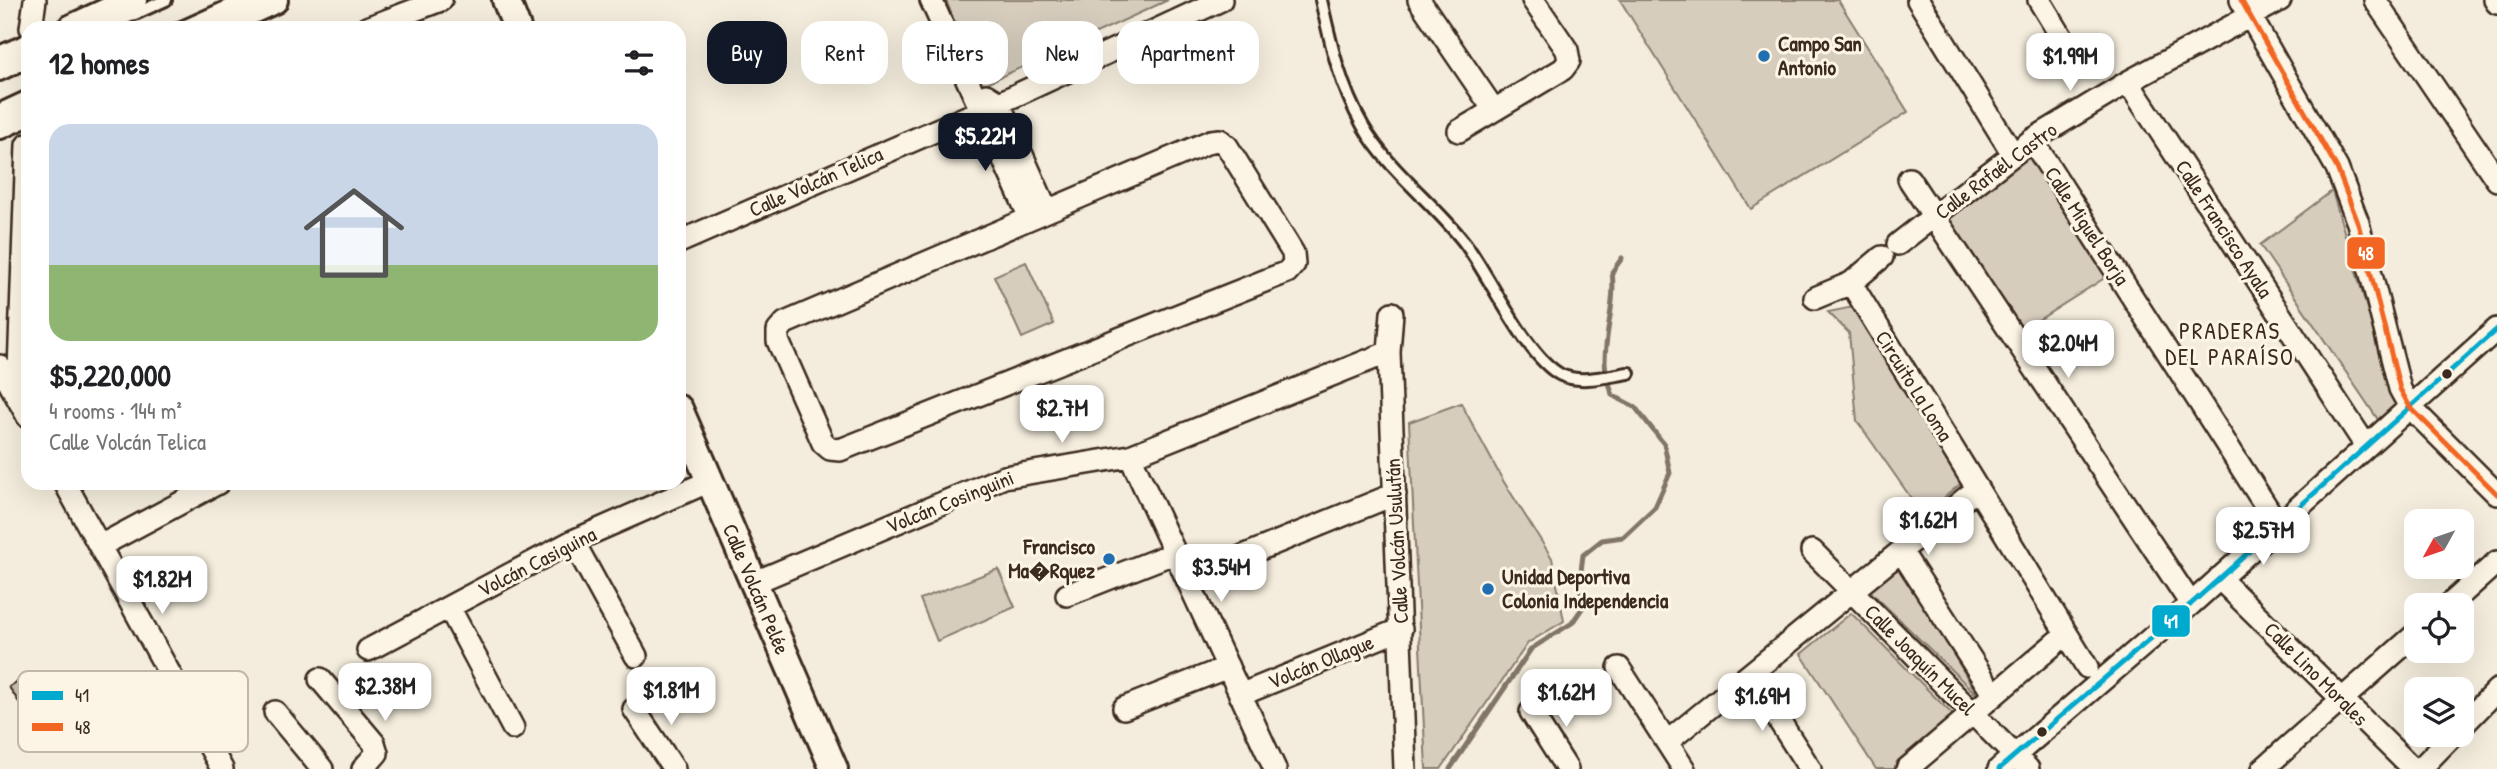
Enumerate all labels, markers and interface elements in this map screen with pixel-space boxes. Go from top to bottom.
chip: Buy [707,21,787,84]
chip: Rent [801,21,888,84]
chip: Filters [902,21,1008,84]
chip: New [1022,21,1103,84]
chip: Apartment [1117,21,1259,84]
place label: Campo San Antonio [1778,29,1862,82]
pin: $1.99M [2013,34,2127,93]
text: $1.99M [2042,40,2098,71]
text: 12 homes [49,43,149,83]
icon: filters [620,44,658,82]
marker: Campo San Antonio [1756,48,1772,64]
pin: $5.22M [928,114,1042,173]
street label: Calle Rafaél Castro [1929,115,2063,226]
text: $5.22M [954,120,1016,151]
street label: Calle Volcán Telica [744,139,887,224]
street label: Calle Francisco Ayala [2169,154,2280,303]
street label: Calle Miguel Borja [2038,161,2137,291]
icon: home [291,170,417,296]
line badge: 48 [2346,236,2386,270]
text: 48 [2358,240,2374,266]
district label: PRADERAS DEL PARAÍSO [2165,315,2295,372]
pin: $2.04M [2011,320,2125,380]
street label: Circuito La Loma [1869,325,1960,447]
text: $2.04M [2038,327,2098,358]
text: $5,220,000 [49,355,171,395]
unlabelled marker [2440,367,2454,381]
pin: $2.7M [1013,386,1111,445]
text: $2.7M [1036,392,1088,423]
text: 4 rooms · 144 m² [49,395,182,426]
text: Calle Volcán Telica [49,426,206,457]
street label: Calle Volcán Usulután [1378,458,1415,624]
street label: Volcán Cosinguini [882,463,1018,540]
pin: $1.62M [1871,498,1985,557]
text: $1.62M [1899,504,1957,535]
pin: $2.57M [2206,508,2320,567]
north arrow [2404,509,2474,579]
map controls [2404,509,2474,747]
text: $2.57M [2232,514,2294,545]
street label: Volcán Casiguina [473,519,601,604]
street label: Calle Volcán Pelée [716,519,797,659]
place label: Francisco Ma�Rquez [1008,532,1096,586]
pin: $3.54M [1164,544,1278,604]
marker: Francisco Ma�Rquez [1101,551,1117,567]
text: $3.54M [1192,551,1250,582]
pin: $1.82M [105,556,219,616]
place label: Unidad Deportiva Colonia Independencia [1502,562,1669,616]
text: $1.82M [132,563,192,594]
marker: Unidad Deportiva Colonia Independencia [1480,581,1496,597]
button: locate [2404,593,2474,663]
street label: Calle Joaquín Mucel [1858,598,1983,722]
line badge: 41 [2151,604,2191,638]
text: 41 [2164,608,2178,634]
street label: Calle Lino Morales [2258,615,2375,732]
street label: Volcán Ollague [1264,627,1378,696]
pin: $2.38M [328,664,442,723]
pin: $1.81M [614,668,728,727]
text: $2.38M [354,670,416,701]
pin: $1.62M [1509,670,1623,729]
legend [18,671,248,752]
text: $1.81M [643,674,699,705]
pin: $1.69M [1705,674,1819,733]
text: $1.62M [1537,676,1595,707]
button: layers [2404,677,2474,747]
text: $1.69M [1734,680,1790,711]
text: 41 [75,682,89,708]
text: 48 [75,714,90,740]
unlabelled marker [2035,725,2049,739]

